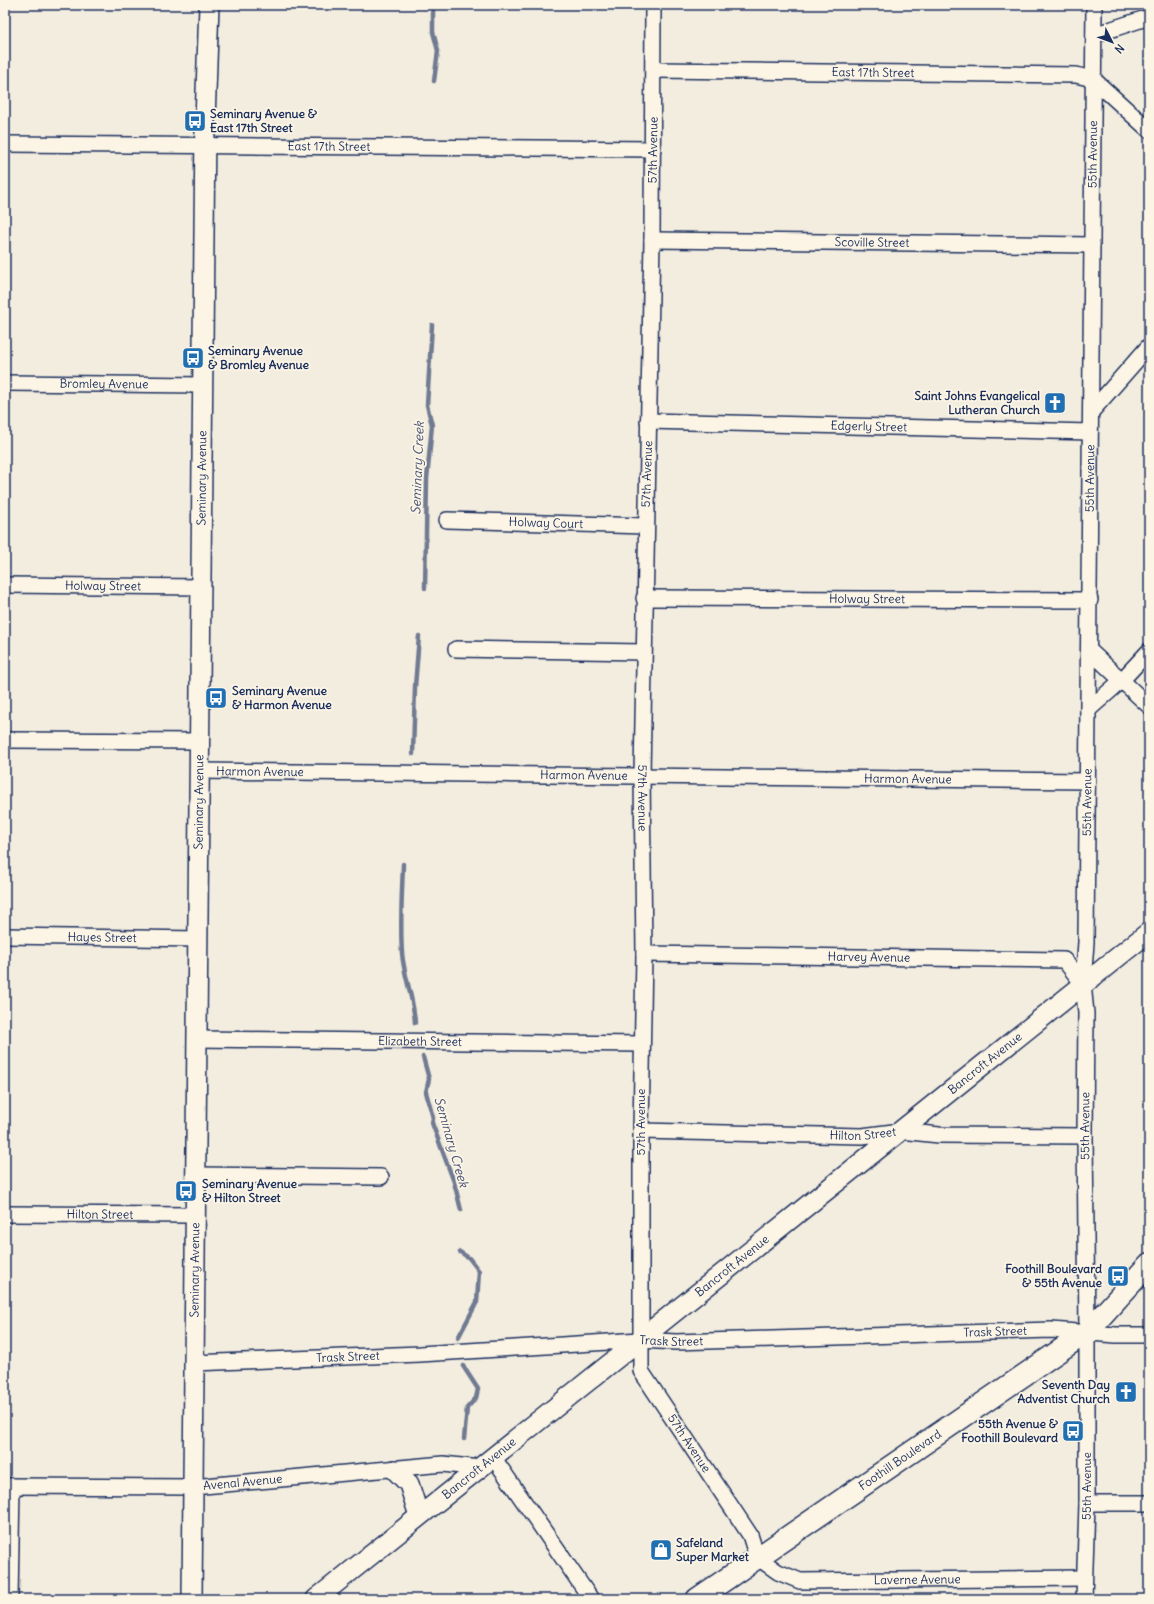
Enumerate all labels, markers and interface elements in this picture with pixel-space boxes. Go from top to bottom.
north arrow [1092,22,1132,62]
text: N [1112,41,1127,56]
street label: East 17th Street [832,64,914,80]
place label: Seminary Avenue & East 17th Street [210,106,318,135]
bus stop icon: Seminary Avenue & East 17th Street [182,108,208,134]
street label: 57th Avenue [644,116,661,184]
street label: 55th Avenue [1084,120,1100,188]
street label: East 17th Street [288,138,370,154]
street label: Scoville Street [835,234,909,250]
place label: Seminary Avenue & Bromley Avenue [208,343,310,373]
bus stop icon: Seminary Avenue & Bromley Avenue [180,345,206,371]
street label: Bromley Avenue [59,376,149,391]
place label: Saint Johns Evangelical Lutheran Church [914,388,1040,417]
church icon: Saint Johns Evangelical Lutheran Church [1042,390,1068,416]
street label: Edgerly Street [831,418,907,434]
water label: Seminary Creek [407,420,428,515]
street label: Seminary Avenue [193,430,209,526]
street label: 57th Avenue [638,440,655,508]
street label: 55th Avenue [1082,444,1097,512]
street label: Holway Court [509,514,583,531]
street label: Holway Street [65,578,141,593]
street label: Holway Street [829,591,905,606]
place label: Seminary Avenue & Harmon Avenue [232,683,332,712]
bus stop icon: Seminary Avenue & Harmon Avenue [203,685,229,711]
street label: Seminary Avenue [191,754,206,850]
street label: Harmon Avenue [216,763,304,779]
street label: 57th Avenue [635,764,651,831]
street label: Harmon Avenue [540,767,628,783]
street label: 55th Avenue [1079,768,1094,836]
street label: Harmon Avenue [864,770,952,786]
street label: Hayes Street [67,929,137,945]
street label: Harvey Avenue [828,949,910,965]
street label: Bancroft Avenue [945,1029,1025,1097]
street label: Elizabeth Street [378,1033,462,1049]
street label: 57th Avenue [633,1089,648,1155]
street label: 55th Avenue [1077,1092,1092,1160]
water label: Seminary Creek [430,1095,473,1191]
street label: Hilton Street [829,1124,897,1143]
place label: Seminary Avenue & Hilton Street [202,1176,297,1205]
bus stop icon: Seminary Avenue & Hilton Street [173,1178,199,1204]
street label: Hilton Street [67,1206,133,1222]
street label: Seminary Avenue [186,1222,202,1318]
street label: Bancroft Avenue [692,1231,772,1300]
place label: Foothill Boulevard & 55th Avenue [1005,1261,1103,1290]
bus stop icon: Foothill Boulevard & 55th Avenue [1105,1263,1131,1289]
street label: Trask Street [963,1323,1027,1340]
street label: Trask Street [639,1332,703,1349]
street label: Trask Street [316,1348,380,1365]
place label: Seventh Day Adventist Church [1017,1377,1110,1406]
church icon: Seventh Day Adventist Church [1113,1379,1139,1405]
street label: 57th Avenue [665,1411,714,1475]
place label: 55th Avenue & Foothill Boulevard [961,1416,1059,1445]
bus stop icon: 55th Avenue & Foothill Boulevard [1060,1418,1086,1444]
street label: Foothill Boulevard [855,1426,944,1493]
street label: Bancroft Avenue [439,1434,519,1502]
street label: 55th Avenue [1078,1452,1094,1520]
street label: Avenal Avenue [202,1471,283,1493]
place label: Safeland Super Market [676,1535,750,1565]
shop icon: Safeland Super Market [648,1537,674,1563]
street label: Laverne Avenue [874,1571,961,1587]

